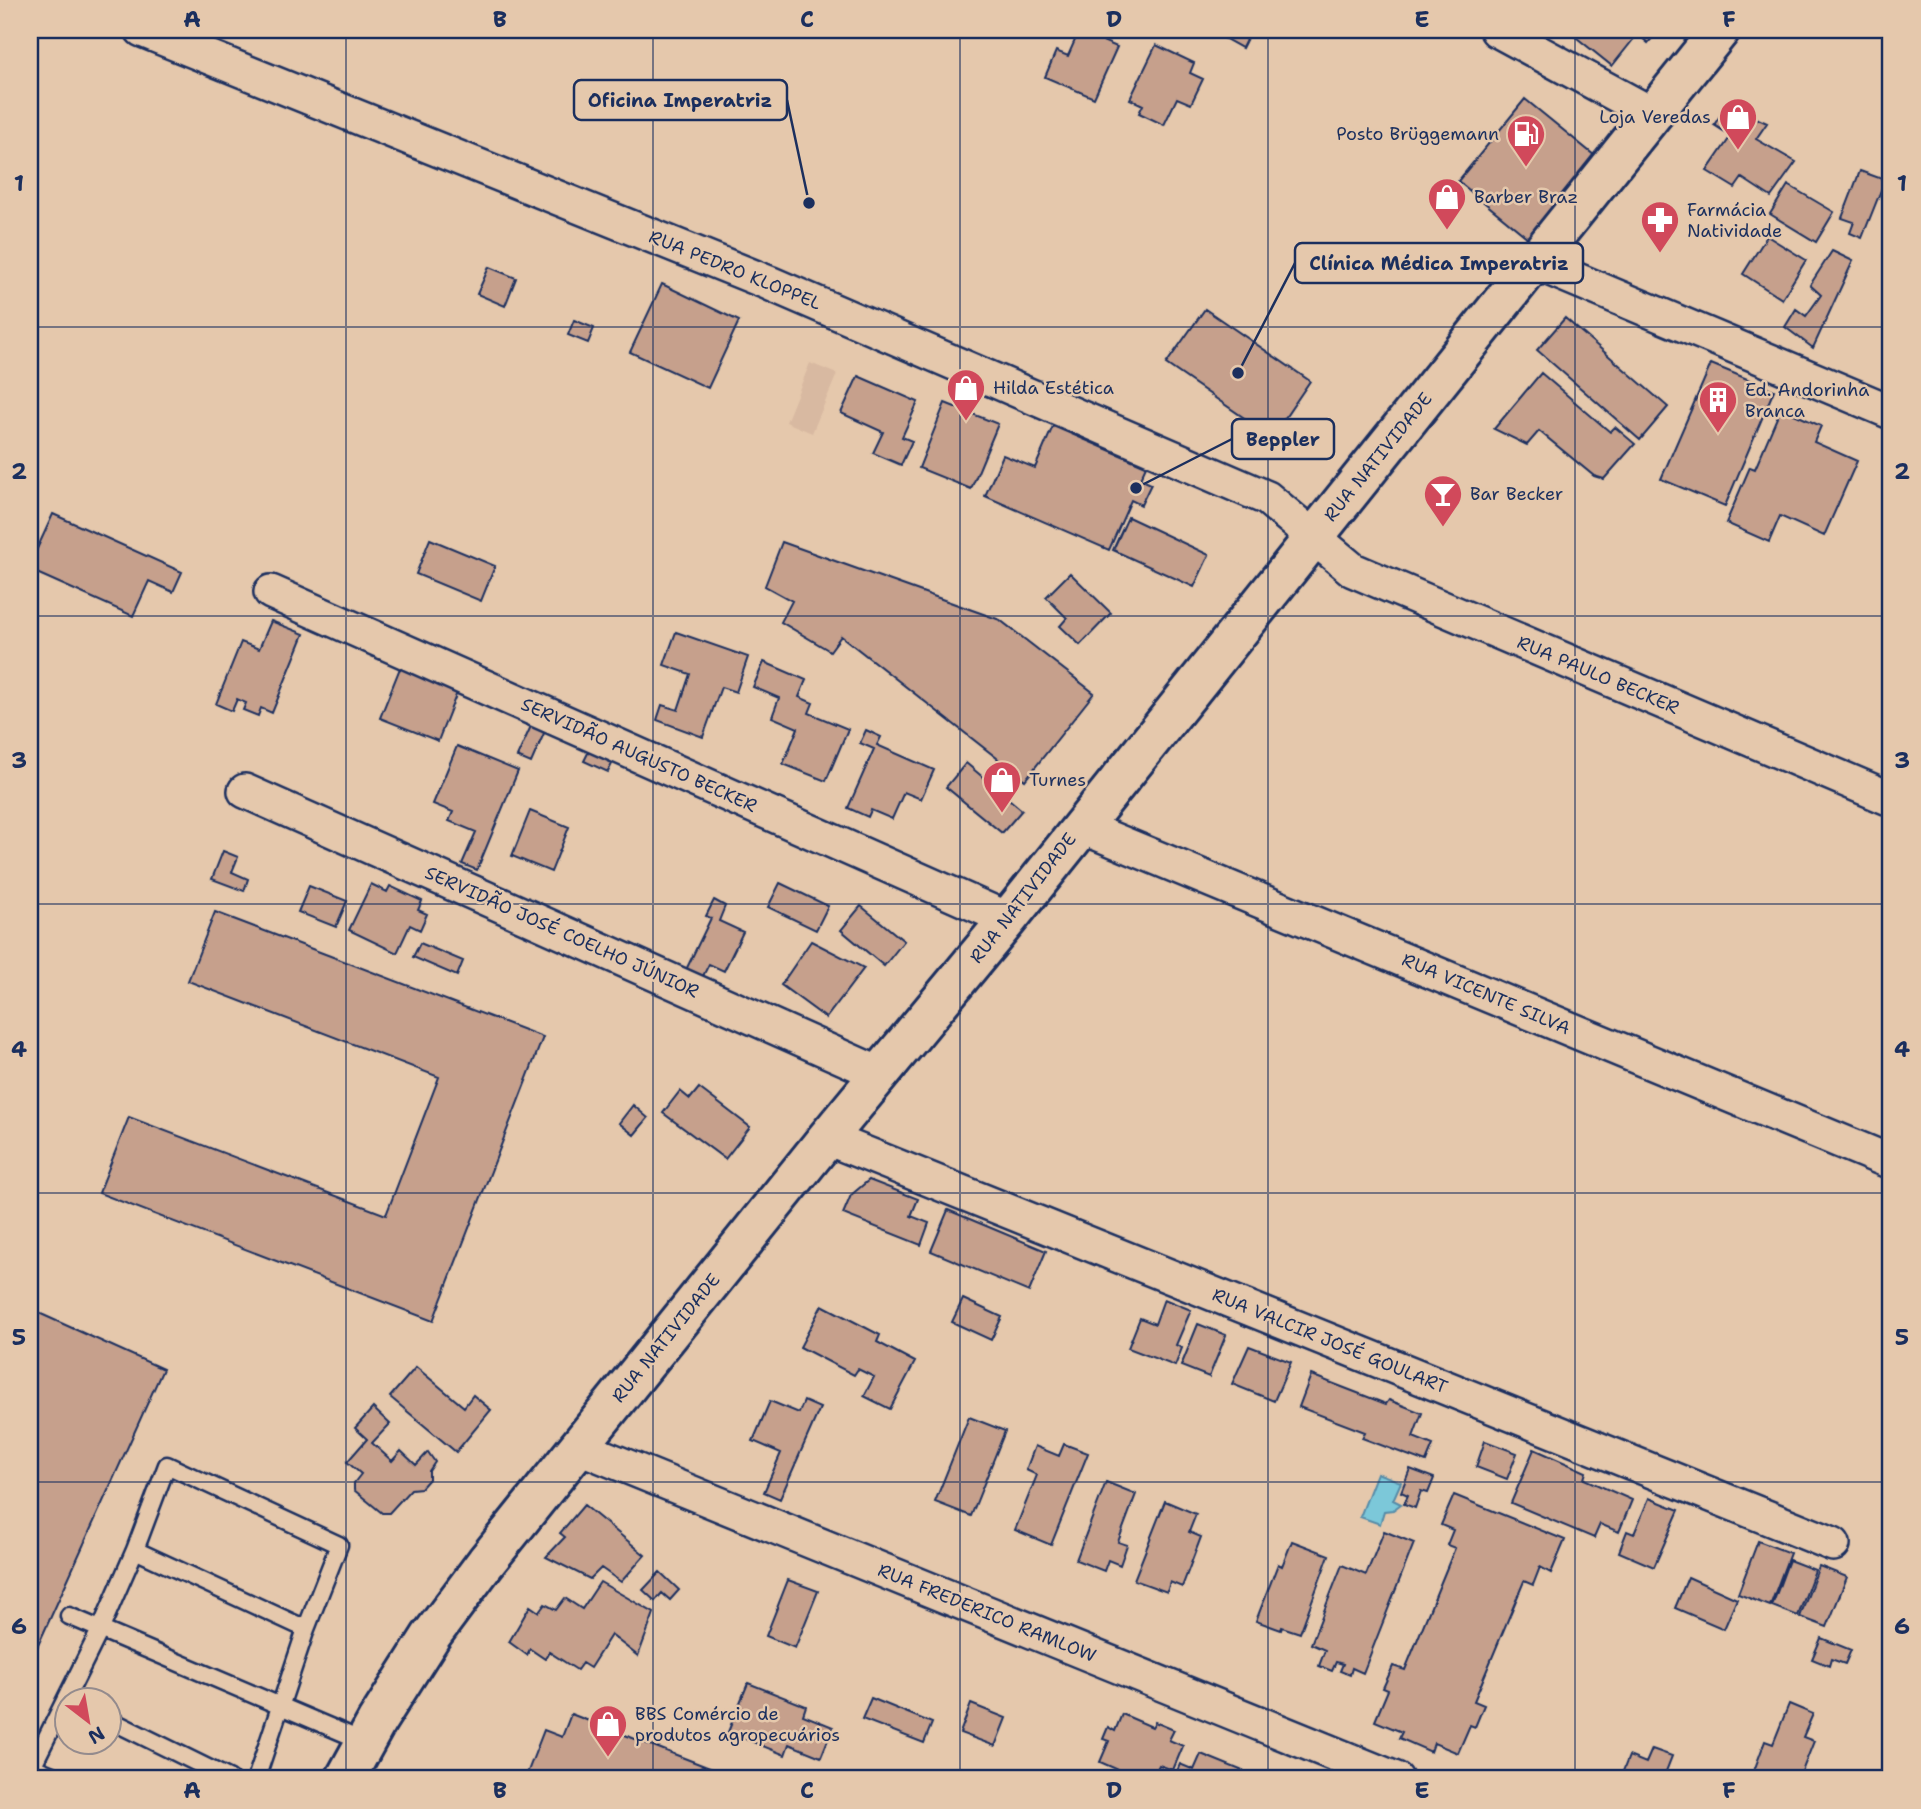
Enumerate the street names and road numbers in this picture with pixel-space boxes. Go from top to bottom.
street label: RUA PEDRO KLOPPEL [645,224,825,316]
street label: RUA NATIVIDADE [1318,387,1438,527]
street label: RUA PAULO BECKER [1513,630,1683,720]
street label: SERVIDÃO AUGUSTO BECKER [517,692,761,818]
street label: RUA NATIVIDADE [964,828,1082,968]
street label: SERVIDÃO JOSÉ COELHO JÚNIOR [421,861,703,1003]
street label: RUA VICENTE SILVA [1398,948,1574,1040]
street label: RUA NATIVIDADE [606,1268,726,1408]
street label: RUA VALCIR JOSÉ GOULART [1209,1283,1451,1399]
street label: RUA FREDERICO RAMLOW [874,1558,1100,1668]

